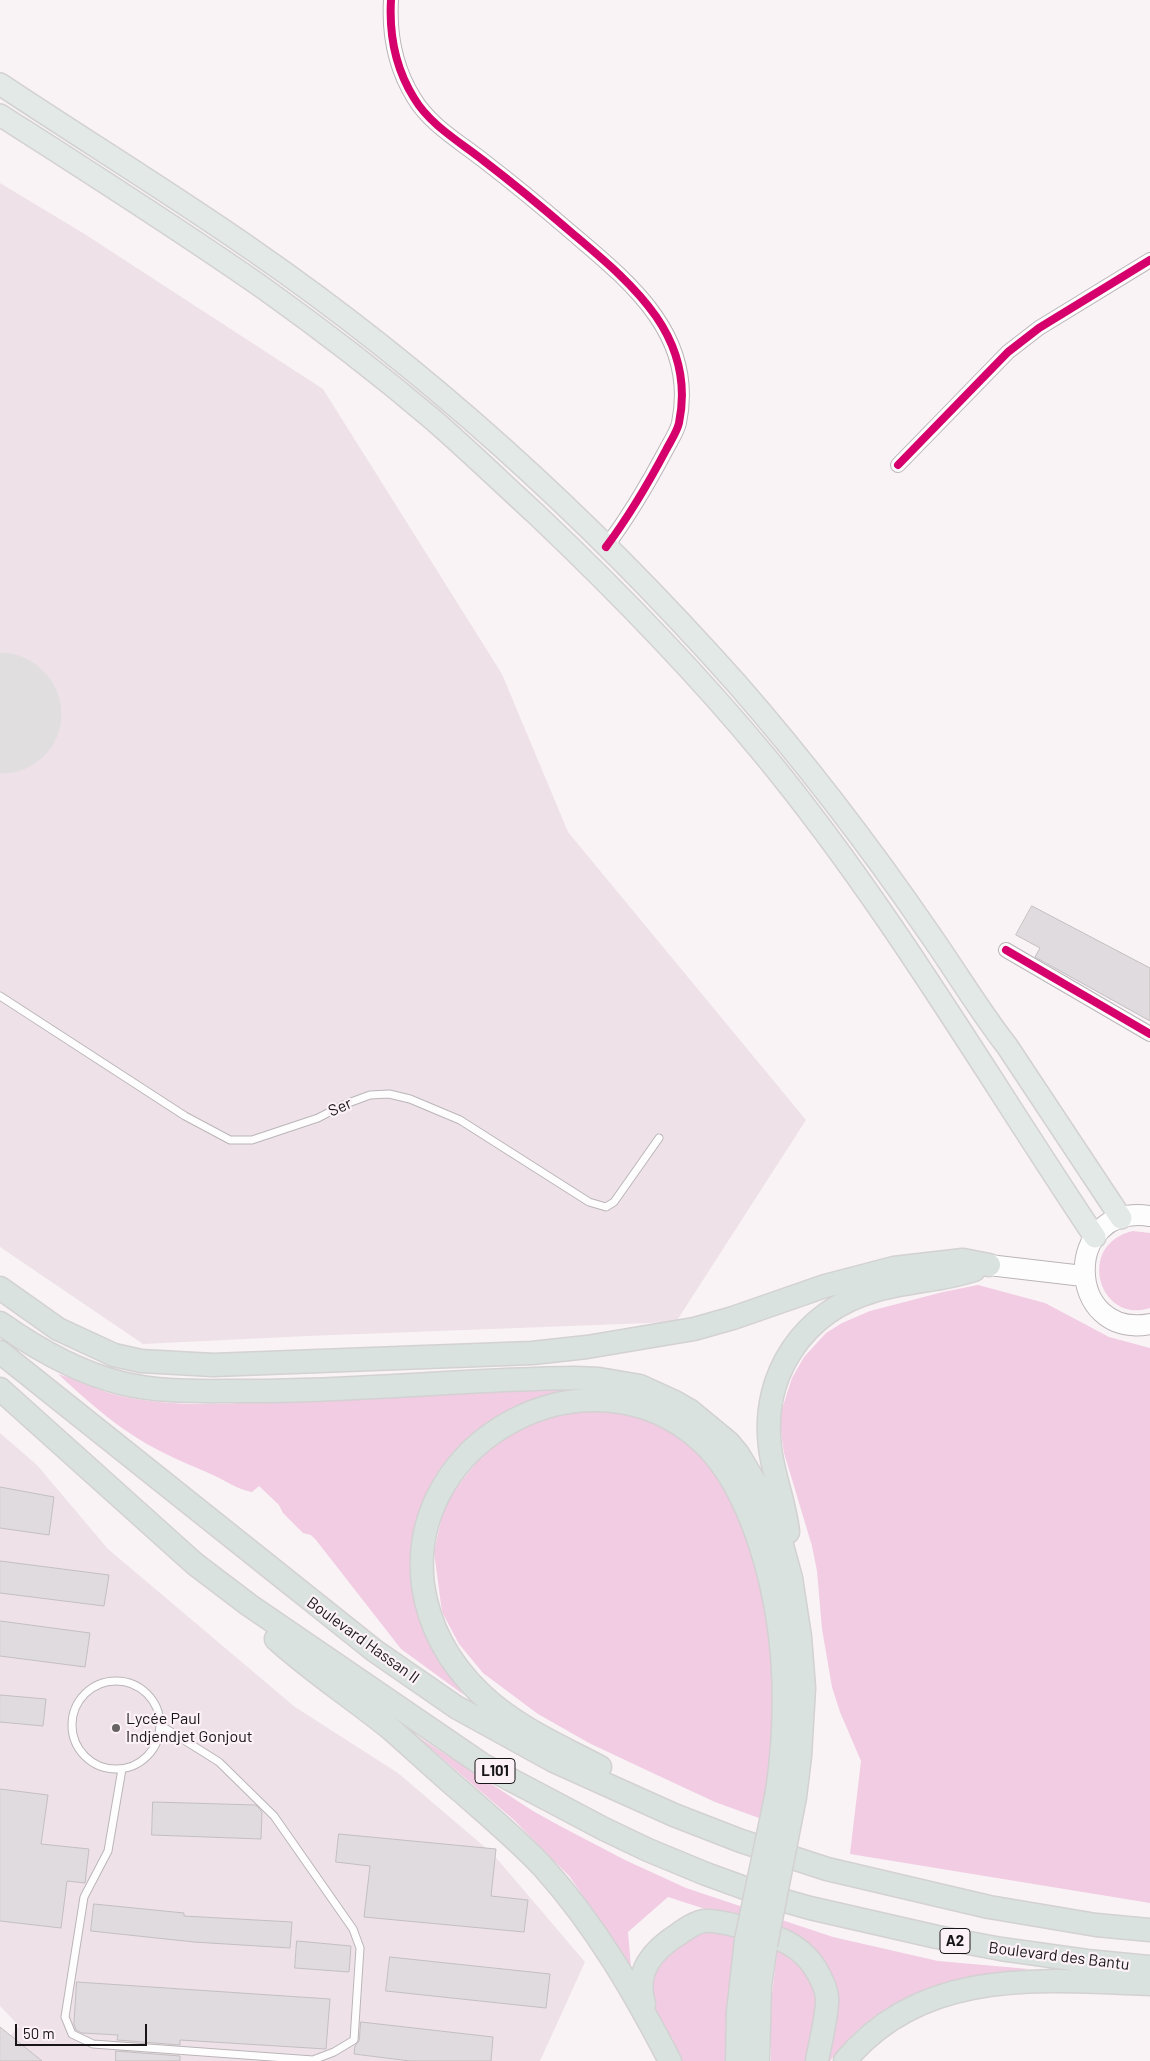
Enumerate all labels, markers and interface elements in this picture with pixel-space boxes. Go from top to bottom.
street label: Ser [325,1093,355,1121]
street label: Boulevard Hassan II [303,1593,423,1687]
place label: Lycée Paul Indjendjet Gonjout [126,1709,253,1747]
marker: Lycée Paul Indjendjet Gonjout [110,1722,122,1734]
road number: L101 [475,1758,515,1784]
road number: A2 [940,1928,970,1954]
street label: Boulevard des Bantu [987,1938,1131,1974]
scale bar [18,2014,150,2046]
text: 50 m [23,2024,55,2042]

